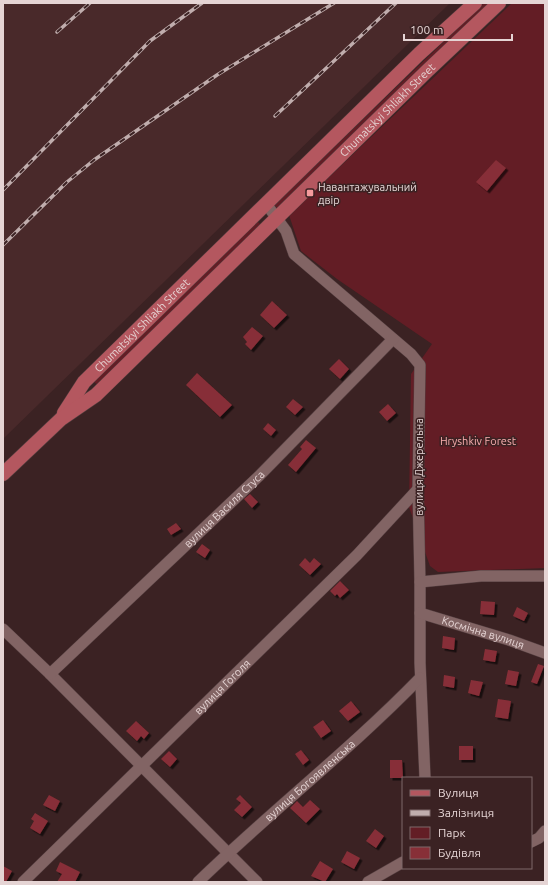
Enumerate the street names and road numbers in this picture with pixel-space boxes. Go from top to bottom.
street label: Chumatskyi Shliakh Street [337,60,438,159]
street label: Chumatskyi Shliakh Street [92,276,192,374]
street label: вулиця Джерельна [413,418,425,516]
street label: вулиця Василя Стуса [182,468,267,550]
street label: Космічна вулиця [440,614,526,651]
street label: вулиця Гоголя [192,657,253,717]
street label: вулиця Богоявленська [262,738,357,824]

